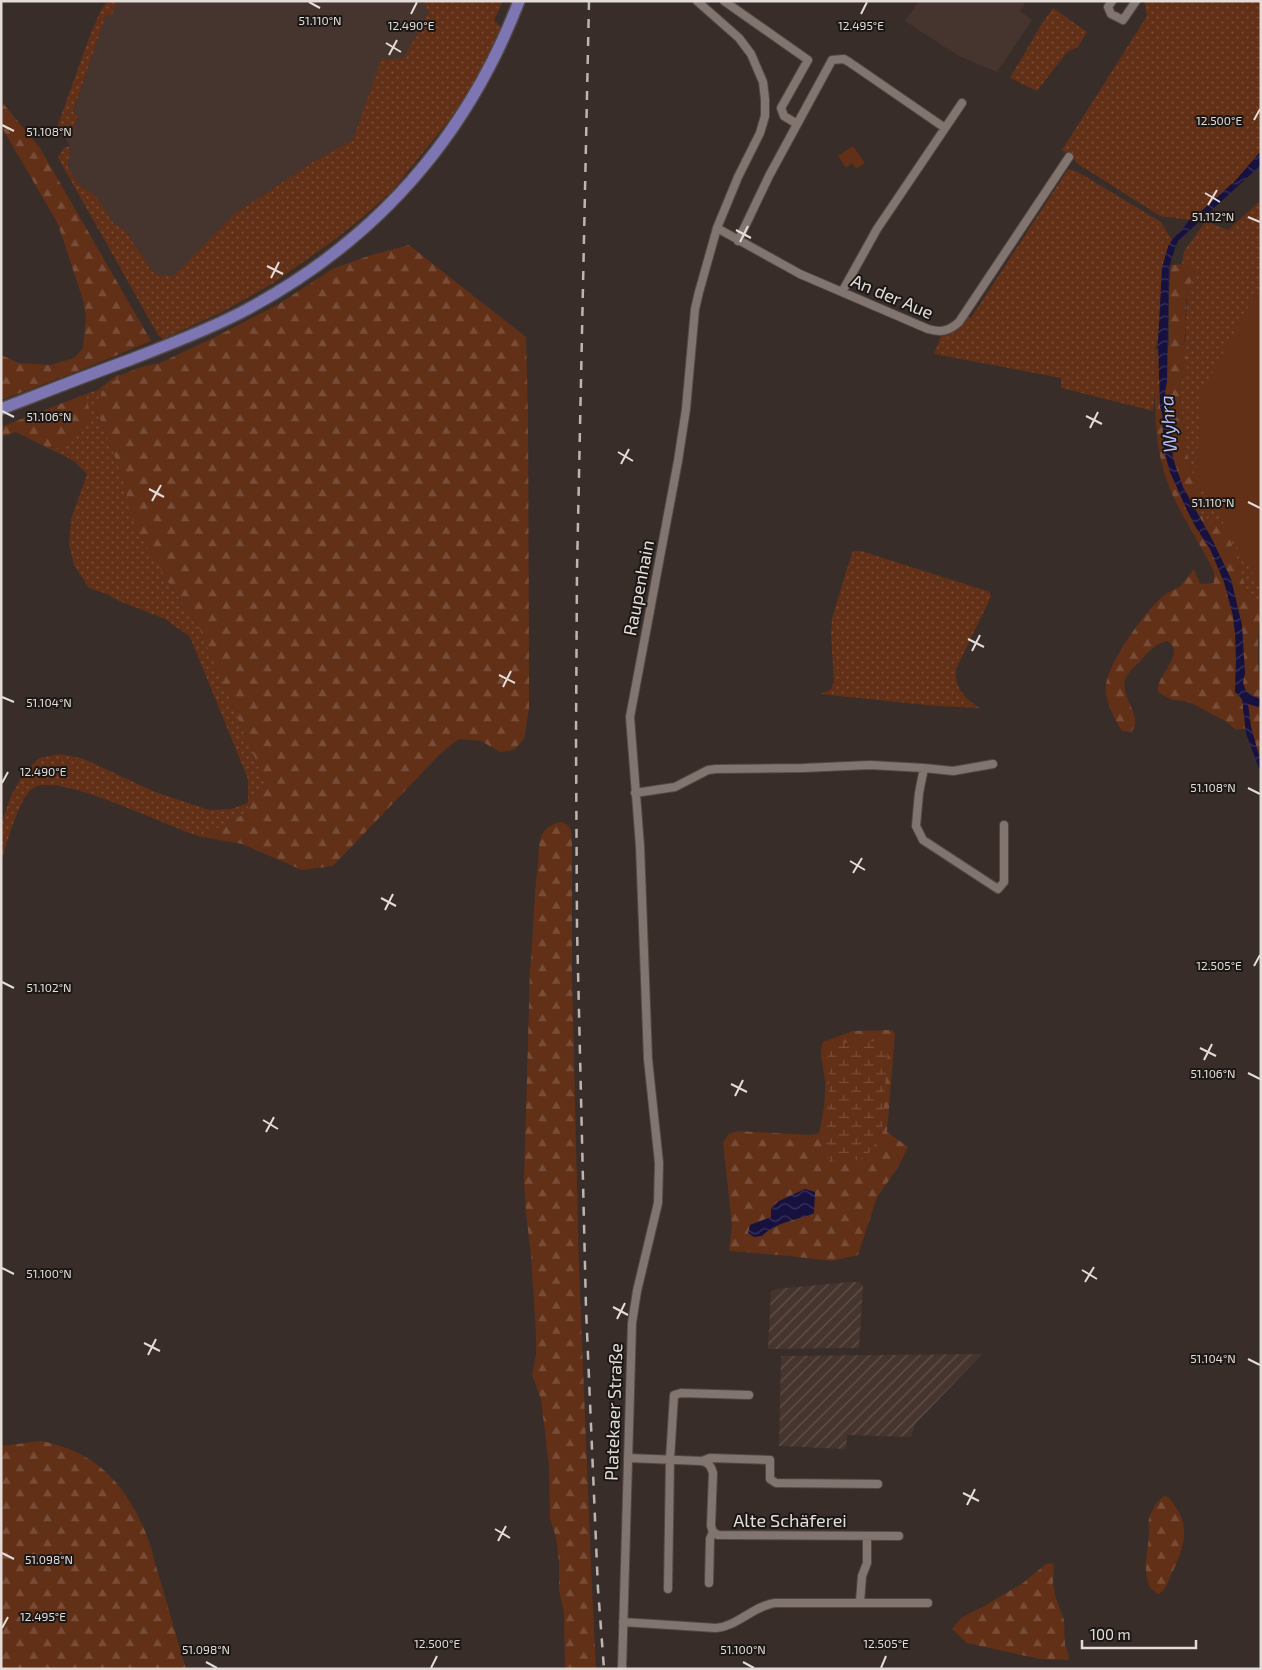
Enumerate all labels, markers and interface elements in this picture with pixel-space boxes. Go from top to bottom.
text: 51.110°N [298,13,342,27]
text: 12.490°E [388,18,435,32]
text: 12.495°E [838,18,884,32]
text: 12.500°E [1196,113,1242,127]
text: 51.108°N [26,124,72,138]
text: 51.112°N [1192,209,1234,223]
street label: An der Aue [848,269,937,323]
water label: Wyhra [1154,395,1182,453]
text: 51.106°N [26,409,72,423]
text: 51.110°N [1191,495,1235,509]
street label: Raupenhain [618,538,658,638]
text: 51.104°N [26,695,72,709]
text: 12.490°E [20,764,67,778]
text: 51.108°N [1190,780,1236,794]
text: 12.505°E [1196,958,1242,972]
text: 51.102°N [26,980,72,994]
text: 51.106°N [1190,1066,1236,1080]
text: 51.100°N [26,1266,72,1280]
street label: Platekaer Straße [600,1343,626,1481]
text: 51.104°N [1190,1351,1236,1365]
street label: Alte Schäferei [733,1509,847,1531]
text: 51.098°N [25,1552,73,1566]
text: 12.495°E [20,1609,66,1623]
scale bar [1082,1618,1196,1650]
text: 100 m [1090,1625,1131,1643]
text: 12.500°E [414,1636,460,1650]
text: 12.505°E [863,1636,909,1650]
text: 51.098°N [182,1642,230,1656]
text: 51.100°N [720,1642,766,1656]

